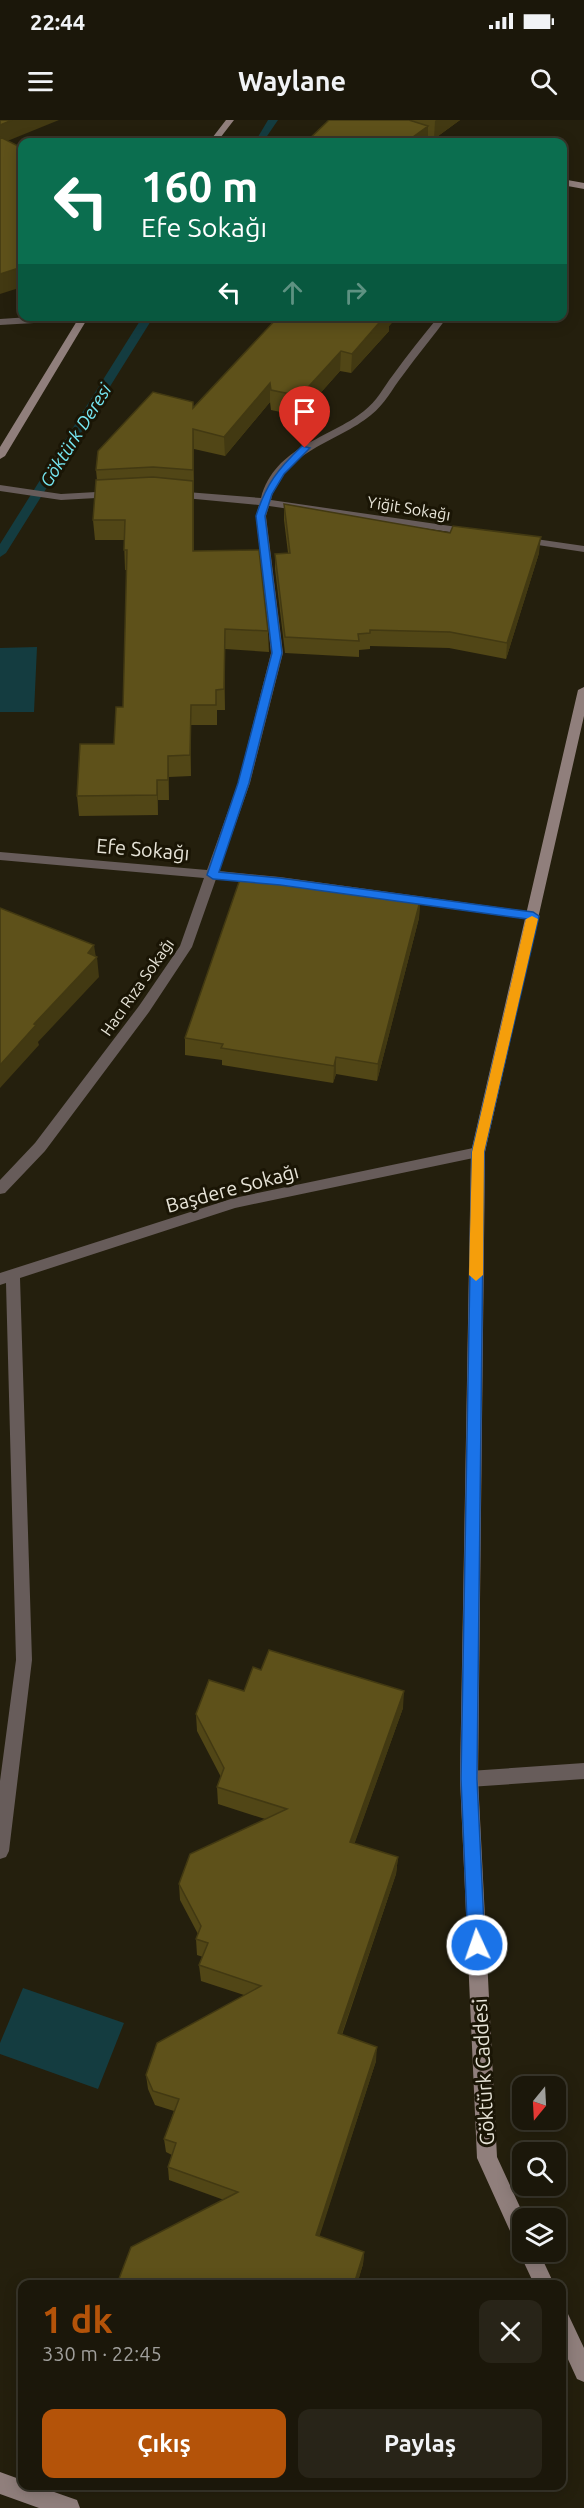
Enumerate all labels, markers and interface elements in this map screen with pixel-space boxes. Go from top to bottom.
text: 22:44 [30,9,85,34]
icon: menu [24,65,57,98]
icon: search [527,65,560,98]
text: Waylane [238,66,346,96]
icon: left [42,162,120,240]
text: 160 m [141,163,258,210]
text: Efe Sokağı [141,212,267,242]
icon: left [213,276,246,309]
icon: ahead [276,276,309,309]
icon: right [339,276,372,309]
water label: Göktürk Deresi [35,380,115,490]
pin [279,386,330,448]
icon: arrive [288,395,321,428]
street label: Yiğit Sokağı [366,493,452,523]
street label: Efe Sokağı [96,833,190,865]
street label: Hacı Rıza Sokağı [97,935,177,1039]
street label: Başdere Sokağı [163,1159,301,1217]
position arrow [445,1913,509,1977]
street label: Göktürk Caddesi [468,1998,498,2146]
north arrow [512,2076,566,2130]
map controls [512,2076,566,2262]
button: search [512,2142,566,2196]
button: layers [512,2208,566,2262]
text: 1 dk [42,2299,113,2340]
button: close [479,2300,542,2363]
text: 330 m · 22:45 [42,2342,162,2365]
button: Çıkış [42,2409,286,2478]
button: Paylaş [298,2409,542,2478]

